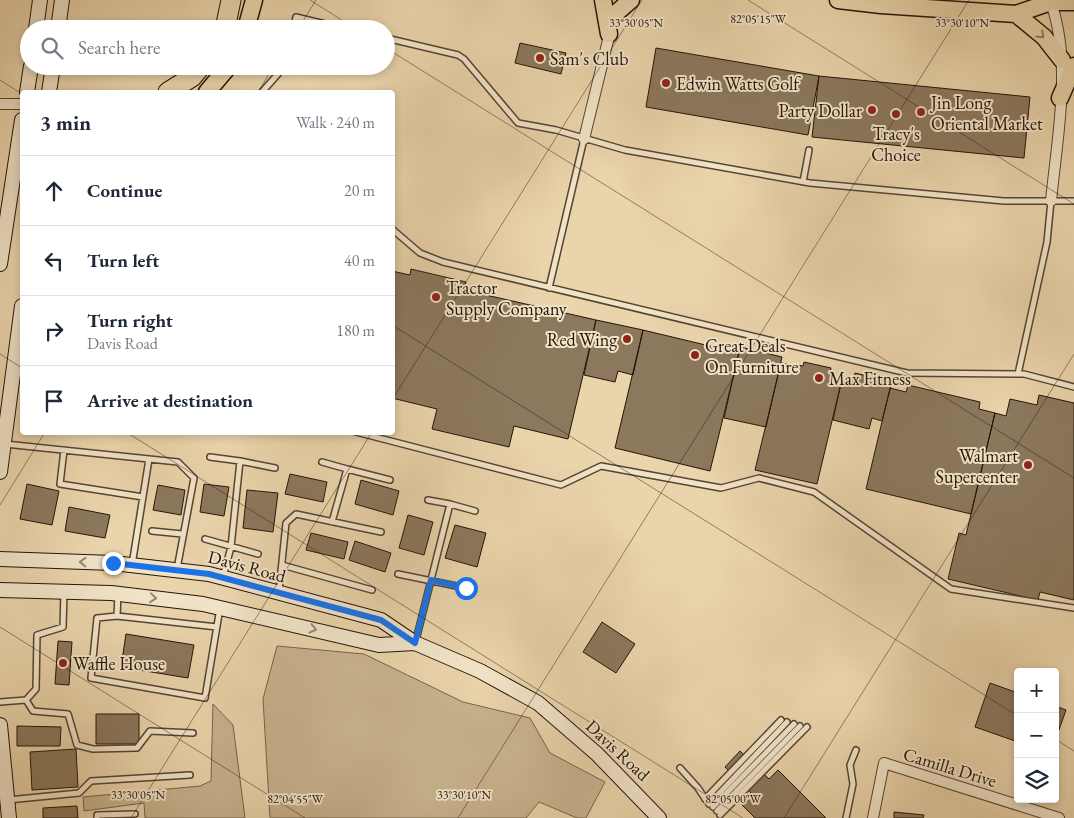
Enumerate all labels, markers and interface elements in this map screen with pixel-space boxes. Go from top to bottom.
text: 82°05'15"W [730,11,787,27]
text: 33°30'05"N [609,15,663,31]
text: 33°30'10"N [935,15,989,31]
search box [20,20,395,75]
one-way arrow [1036,29,1045,38]
icon: search [38,34,66,62]
text: Search here [78,35,160,60]
place label: Sam's Club [550,47,628,70]
marker: Sam's Club [534,52,546,64]
place label: Edwin Watts Golf [676,72,801,95]
marker: Edwin Watts Golf [660,77,672,89]
place label: Jin Long Oriental Market [929,91,1043,135]
place label: Party Dollar [779,99,862,122]
marker: Party Dollar [866,104,878,116]
marker: Jin Long Oriental Market [915,106,927,118]
marker: Tracy's Choice [890,108,902,120]
text: 3 min [40,109,91,136]
text: Walk · 240 m [296,112,375,133]
place label: Tracy's Choice [871,122,921,166]
icon: ahead [40,177,68,205]
text: Continue [87,178,162,203]
text: 20 m [344,180,375,201]
icon: left [40,247,68,275]
text: Turn left [87,248,159,273]
text: 40 m [344,250,375,271]
place label: Tractor Supply Company [446,276,567,320]
marker: Tractor Supply Company [430,291,442,303]
text: Turn right [87,308,173,333]
icon: right [40,317,68,345]
text: 180 m [336,320,375,341]
place label: Red Wing [547,328,617,351]
text: Davis Road [87,333,158,354]
marker: Red Wing [621,333,633,345]
place label: Great Deals On Furniture [705,334,799,378]
marker: Great Deals On Furniture [689,349,701,361]
place label: Max Fitness [829,367,911,390]
marker: Max Fitness [813,372,825,384]
icon: arrive [40,387,68,415]
text: Arrive at destination [87,388,253,413]
place label: Walmart Supercenter [936,444,1018,488]
marker: Walmart Supercenter [1022,459,1034,471]
street label: Davis Road [205,545,289,588]
route end [102,552,125,575]
one-way arrow [79,557,86,567]
route start [455,577,478,600]
one-way arrow [150,592,158,603]
one-way arrow [308,623,317,634]
place label: Waffle House [73,652,165,675]
marker: Waffle House [57,657,69,669]
map controls [1014,668,1059,803]
button: + [1014,668,1059,713]
button: − [1014,713,1059,758]
street label: Davis Road [581,714,656,786]
street label: Camilla Drive [901,742,999,792]
button: layers [1014,758,1059,803]
text: 33°30'05"N [111,787,165,803]
text: 33°30'10"N [437,787,491,803]
text: 82°04'55"W [267,791,324,807]
text: 82°05'00"W [705,791,762,807]

